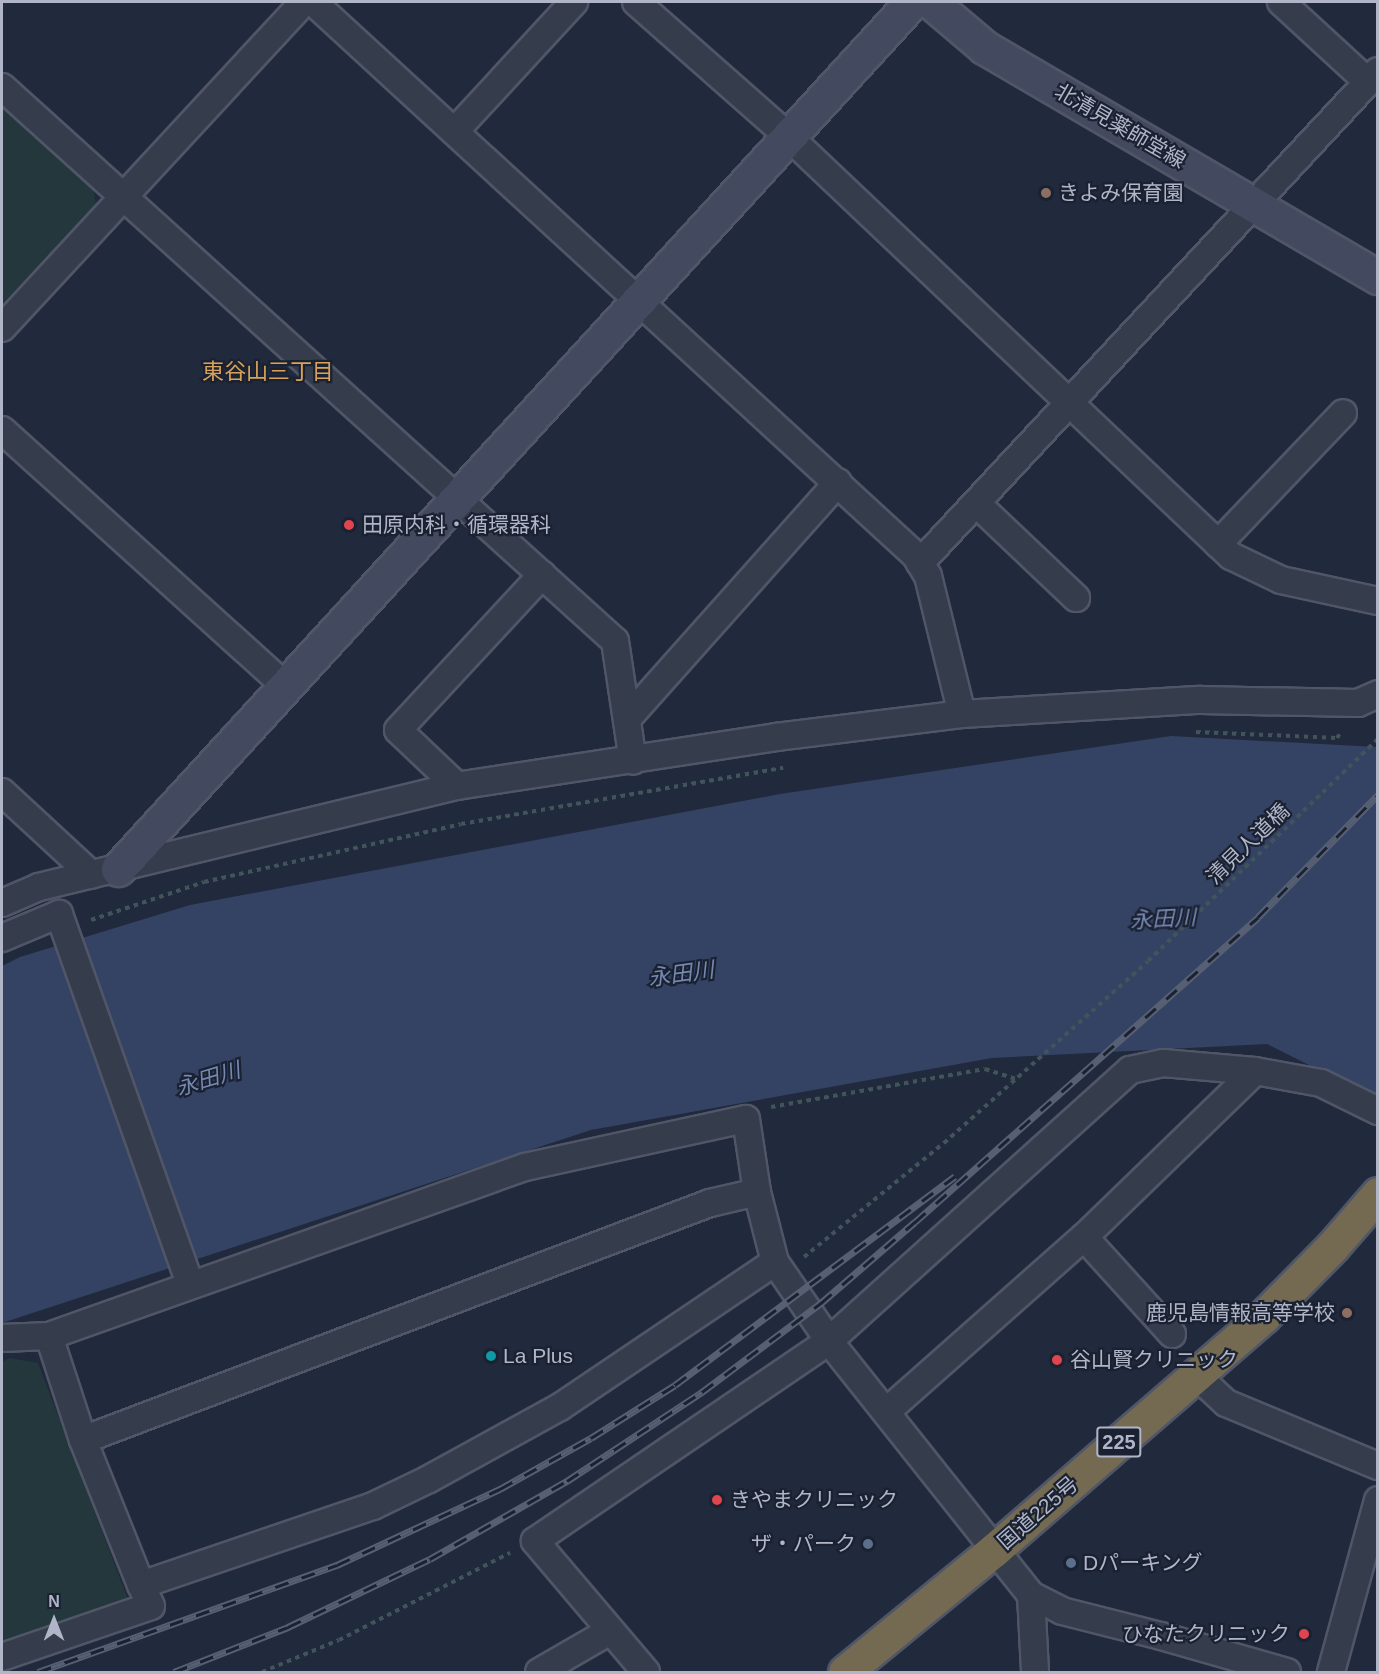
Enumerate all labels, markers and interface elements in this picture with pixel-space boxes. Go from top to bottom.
street label: 北清見薬師堂線 [1050,78,1190,174]
place label: きよみ保育園 [1058,180,1184,206]
marker: きよみ保育園 [1039,186,1053,200]
district label: 東谷山三丁目 [202,359,334,385]
place label: 田原内科・循環器科 [362,512,551,538]
marker: 田原内科・循環器科 [340,516,358,534]
street label: 清見人道橋 [1201,798,1295,890]
water label: 永田川 [1129,904,1197,934]
water label: 永田川 [646,956,716,992]
water label: 永田川 [173,1057,243,1101]
place label: 鹿児島情報高等学校 [1146,1300,1335,1326]
marker: 鹿児島情報高等学校 [1340,1306,1354,1320]
place label: La Plus [503,1343,573,1369]
place label: 谷山賢クリニック [1070,1347,1238,1373]
marker: La Plus [484,1349,498,1363]
marker: 谷山賢クリニック [1048,1351,1066,1369]
road number: 225 [1095,1425,1143,1459]
street label: 国道225号 [993,1471,1083,1555]
place label: きやまクリニック [730,1487,898,1513]
marker: きやまクリニック [708,1491,726,1509]
place label: ザ・パーク [751,1531,856,1557]
marker: ザ・パーク [861,1537,875,1551]
place label: Dパーキング [1083,1550,1203,1576]
marker: Dパーキング [1064,1556,1078,1570]
north arrow [24,1590,84,1650]
text: N [48,1593,60,1610]
place label: ひなたクリニック [1122,1621,1290,1647]
marker: ひなたクリニック [1295,1625,1313,1643]

